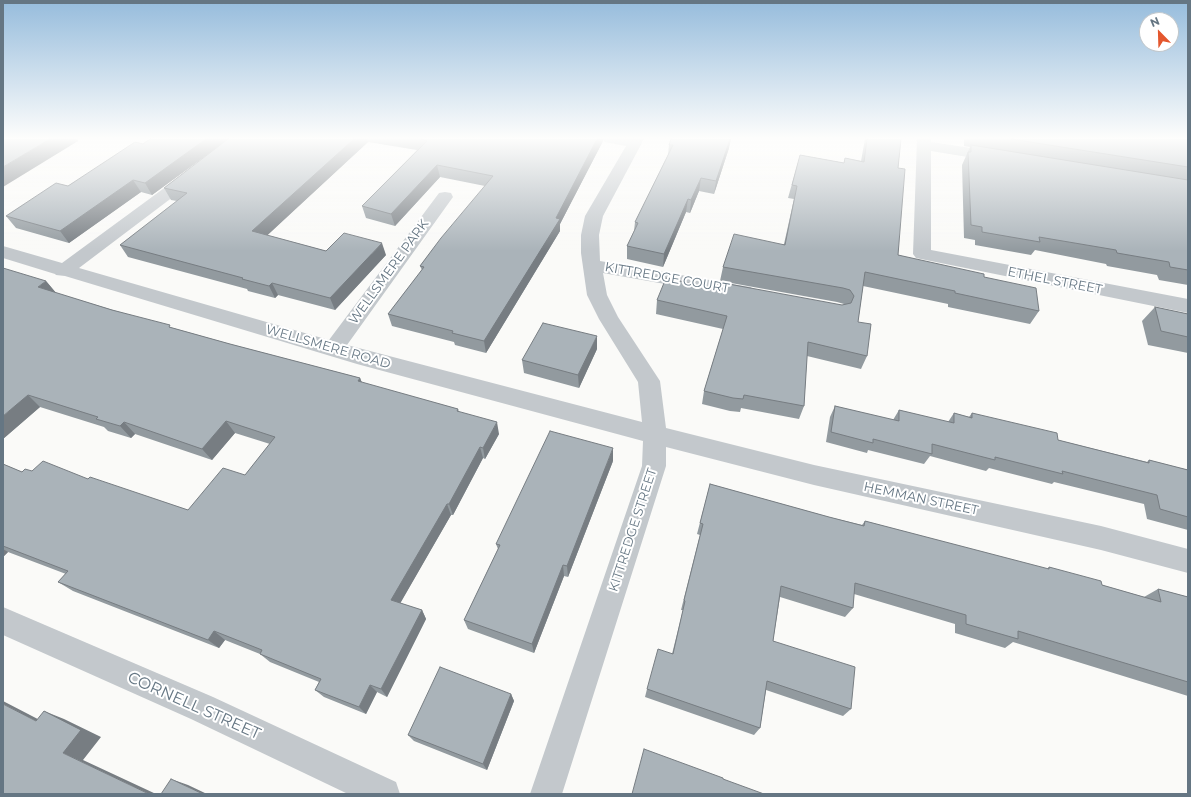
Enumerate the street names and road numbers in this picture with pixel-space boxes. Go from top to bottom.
street label: WELLSMERE PARK [346,217,432,327]
street label: KITTREDGE COURT [604,259,730,297]
street label: ETHEL STREET [1006,264,1104,298]
street label: WELLSMERE ROAD [264,322,392,372]
street label: KITTREDGE STREET [606,466,660,594]
street label: HEMMAN STREET [862,479,980,519]
street label: CORNELL STREET [125,668,263,744]

